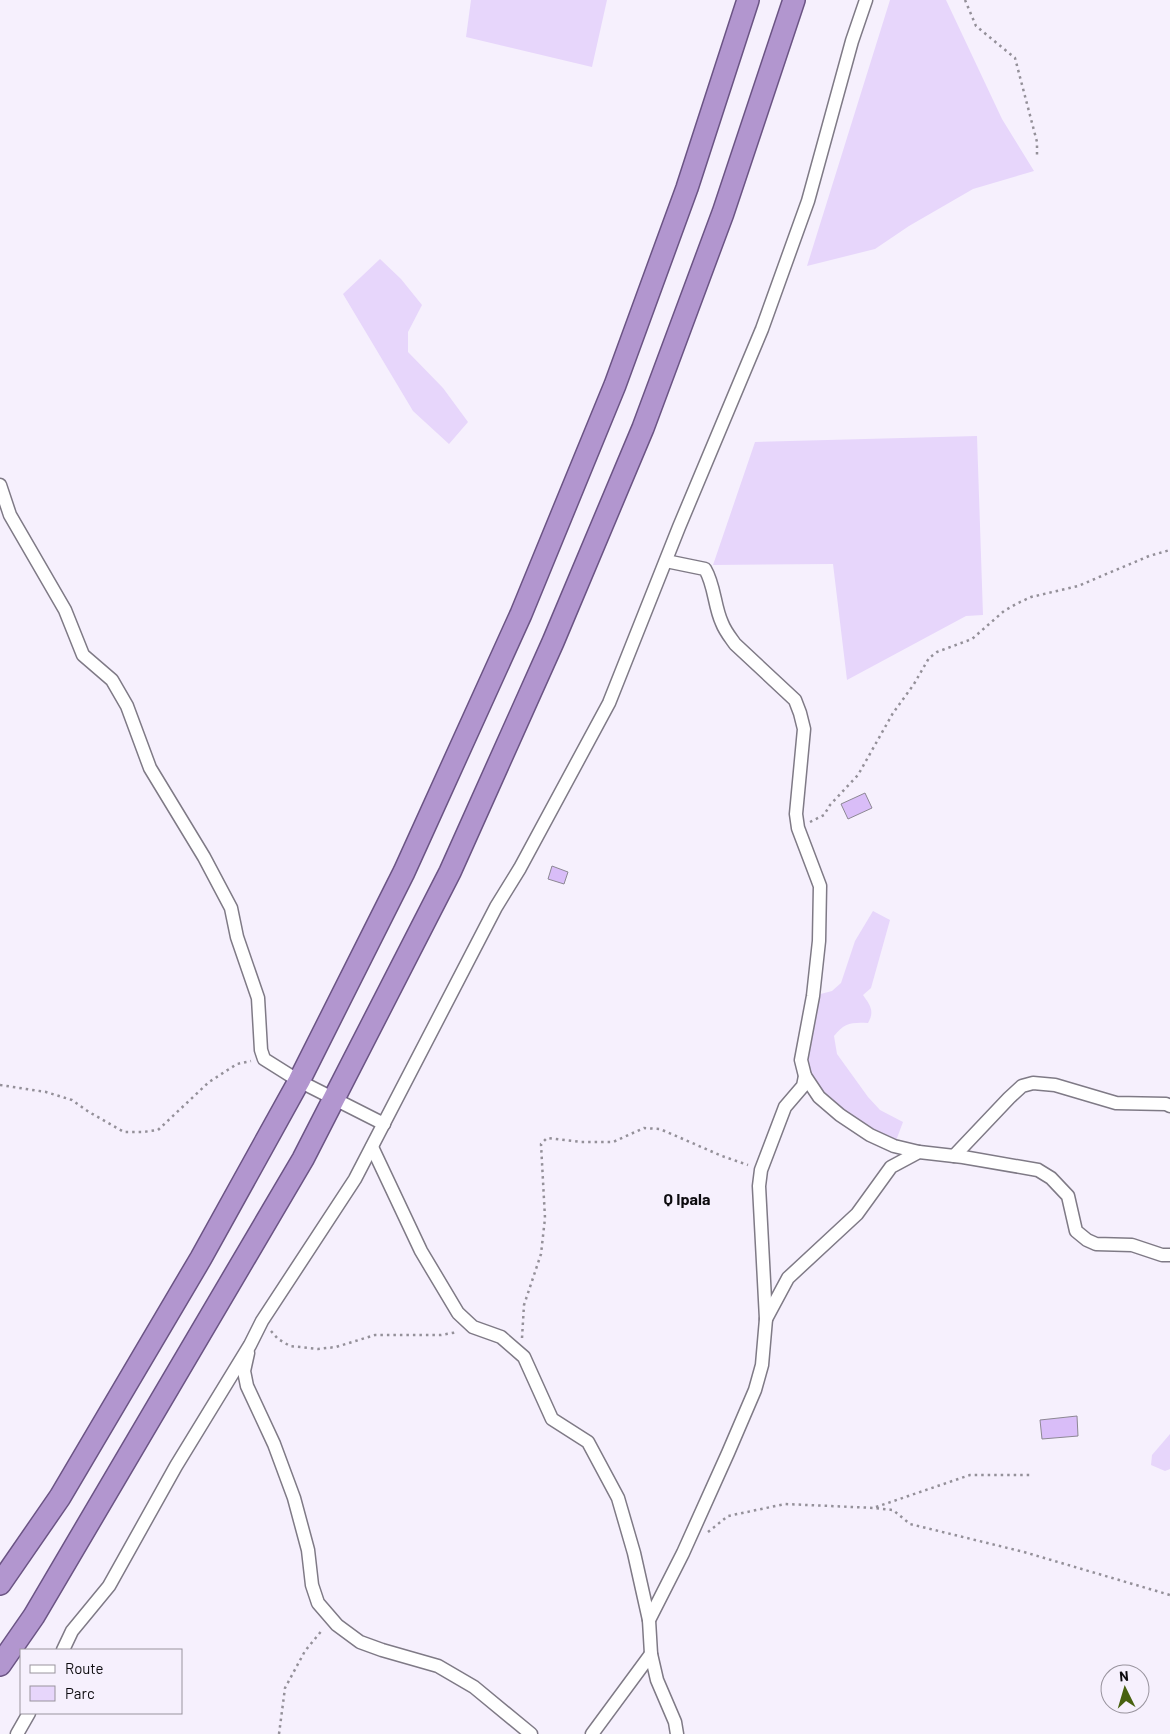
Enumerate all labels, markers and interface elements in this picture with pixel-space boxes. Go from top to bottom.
district label: Q Ipala [664,1189,710,1208]
legend [20,1649,182,1714]
text: Route [65,1659,104,1677]
north arrow [1100,1664,1150,1714]
text: N [1118,1667,1129,1684]
text: Parc [65,1684,95,1702]

